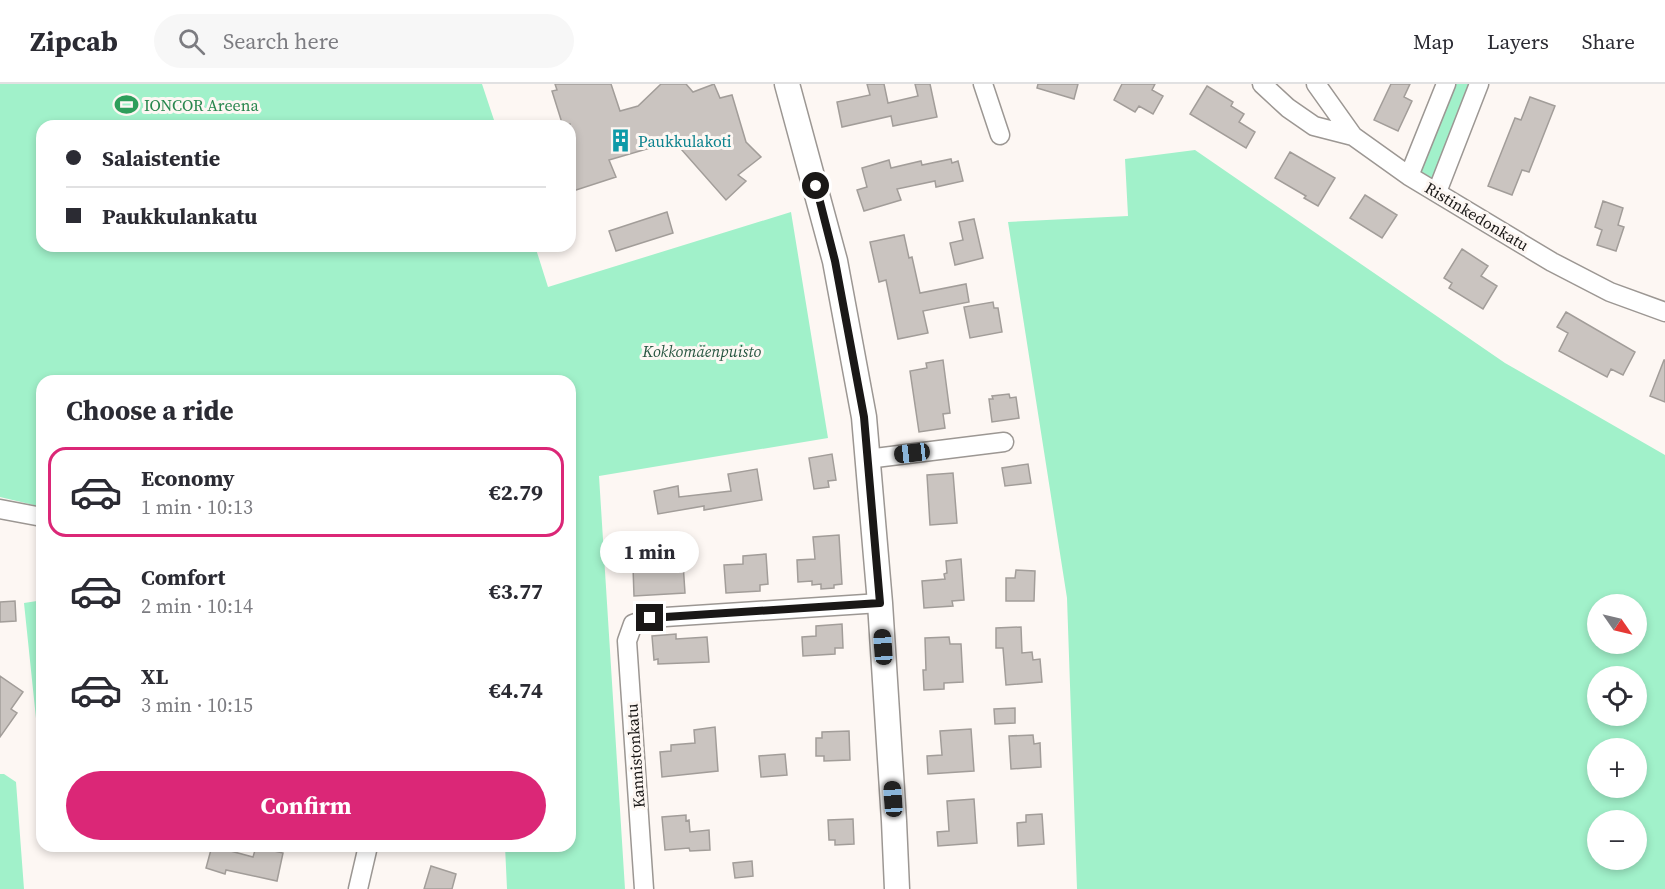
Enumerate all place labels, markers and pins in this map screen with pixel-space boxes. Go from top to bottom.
sports icon: IONCOR Areena [113,92,139,118]
place label: IONCOR Areena [144,94,259,116]
building icon: Paukkulakoti [607,128,633,154]
place label: Paukkulakoti [638,130,732,152]

